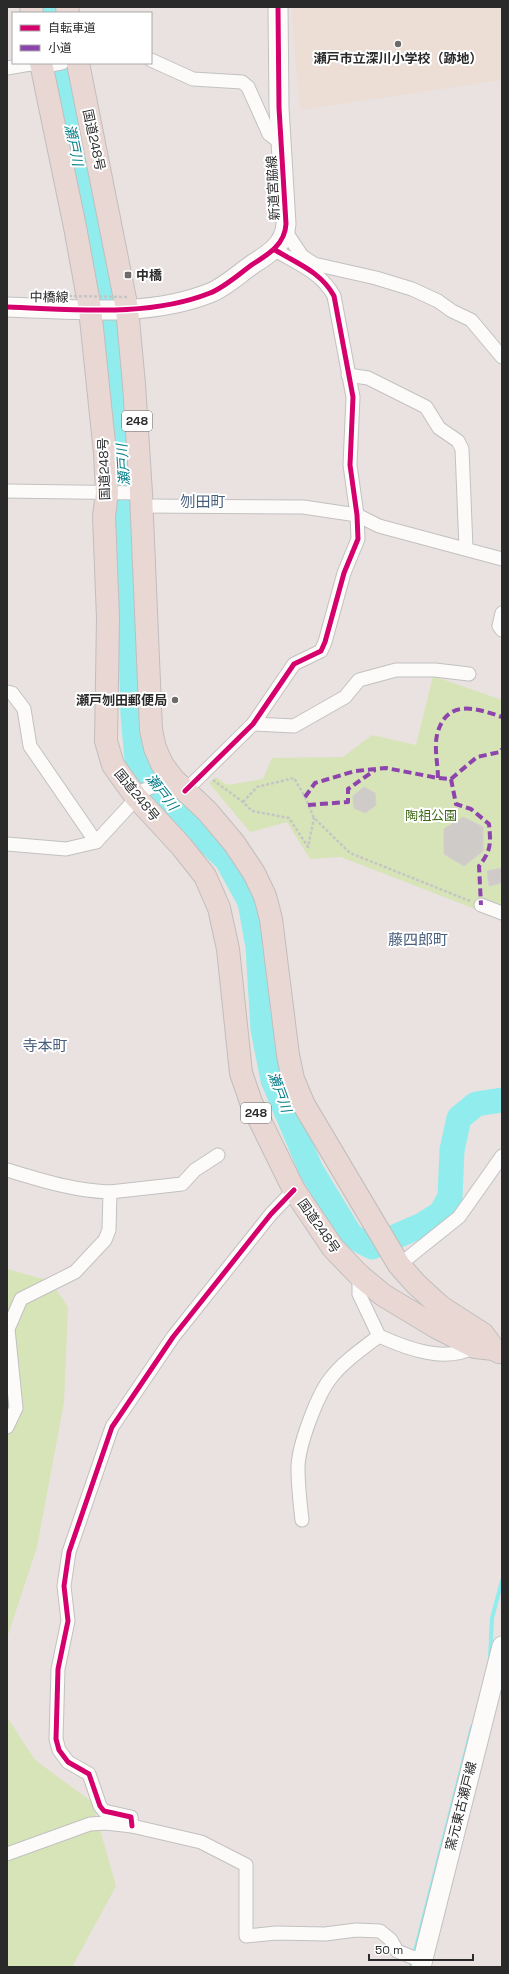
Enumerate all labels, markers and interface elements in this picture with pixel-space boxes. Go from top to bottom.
legend [12,12,152,64]
text: 自転車道 [48,20,96,36]
marker: 瀬戸市立深川小学校（跡地） [393,39,403,49]
text: 小道 [48,40,72,56]
place label: 瀬戸市立深川小学校（跡地） [313,50,483,67]
street label: 国道248号 [79,108,109,172]
water label: 瀬戸川 [61,123,88,169]
street label: 新道宮脇線 [263,155,283,221]
place label: 中橋 [136,267,162,284]
marker: 中橋 [123,270,133,280]
street label: 中橋線 [29,288,69,306]
road number: 248 [122,411,152,431]
street label: 国道248号 [94,437,114,501]
water label: 瀬戸川 [112,441,133,487]
district label: 刎田町 [180,492,226,511]
place label: 瀬戸刎田郵便局 [76,692,167,709]
marker: 瀬戸刎田郵便局 [170,695,180,705]
street label: 国道248号 [111,765,163,825]
water label: 瀬戸川 [142,770,183,816]
park label: 陶祖公園 [405,807,457,824]
district label: 藤四郎町 [388,930,448,949]
district label: 寺本町 [22,1036,68,1055]
water label: 瀬戸川 [264,1069,296,1117]
road number: 248 [241,1103,271,1123]
street label: 国道248号 [294,1195,344,1257]
street label: 窯元東古瀬戸線 [442,1760,480,1852]
scale bar [369,1936,473,1962]
text: 50 m [375,1942,403,1958]

